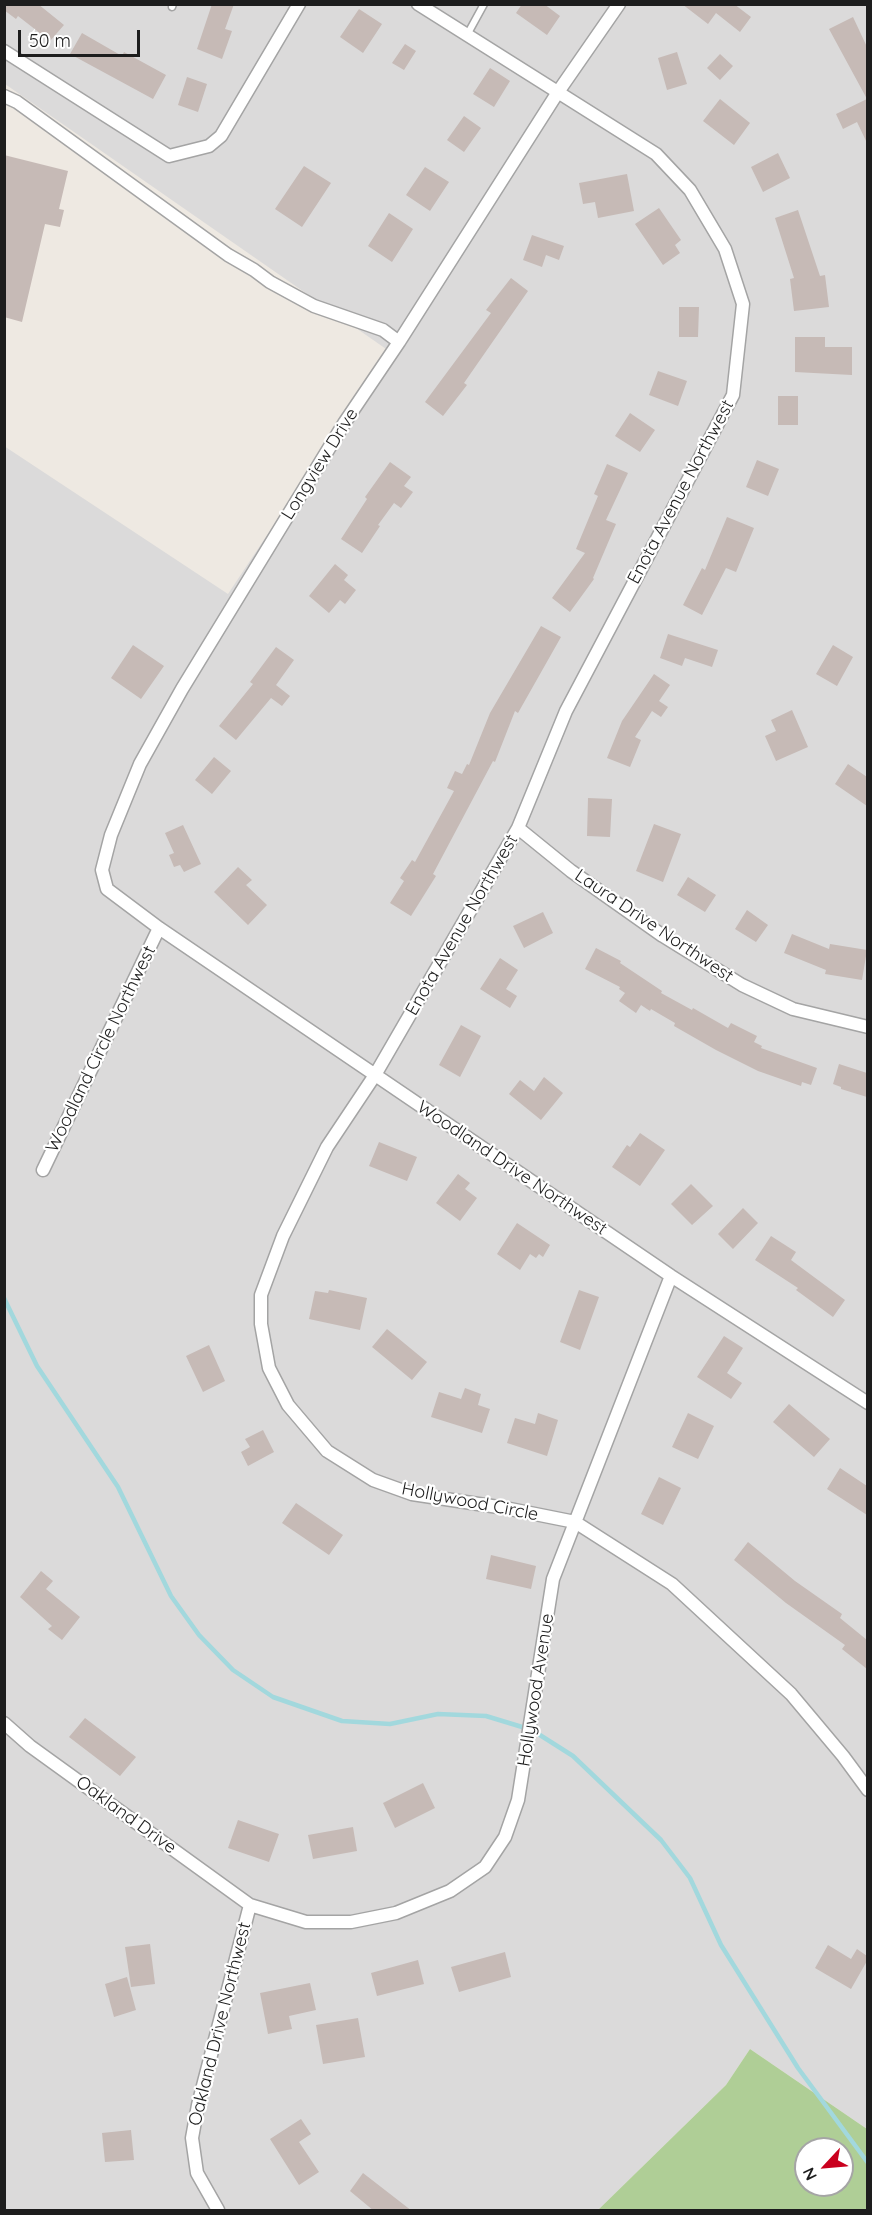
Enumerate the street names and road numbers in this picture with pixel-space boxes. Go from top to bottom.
street label: Enota Avenue Northwest [623,396,739,588]
street label: Longview Drive [277,404,363,524]
street label: Enota Avenue Northwest [401,831,523,1019]
street label: Laura Drive Northwest [571,865,737,987]
street label: Woodland Circle Northwest [42,942,160,1156]
street label: Woodland Drive Northwest [413,1096,611,1240]
street label: Hollywood Circle [400,1478,540,1526]
street label: Hollywood Avenue [513,1612,559,1768]
street label: Oakland Drive [72,1771,180,1859]
street label: Oakland Drive Northwest [184,1920,256,2128]

